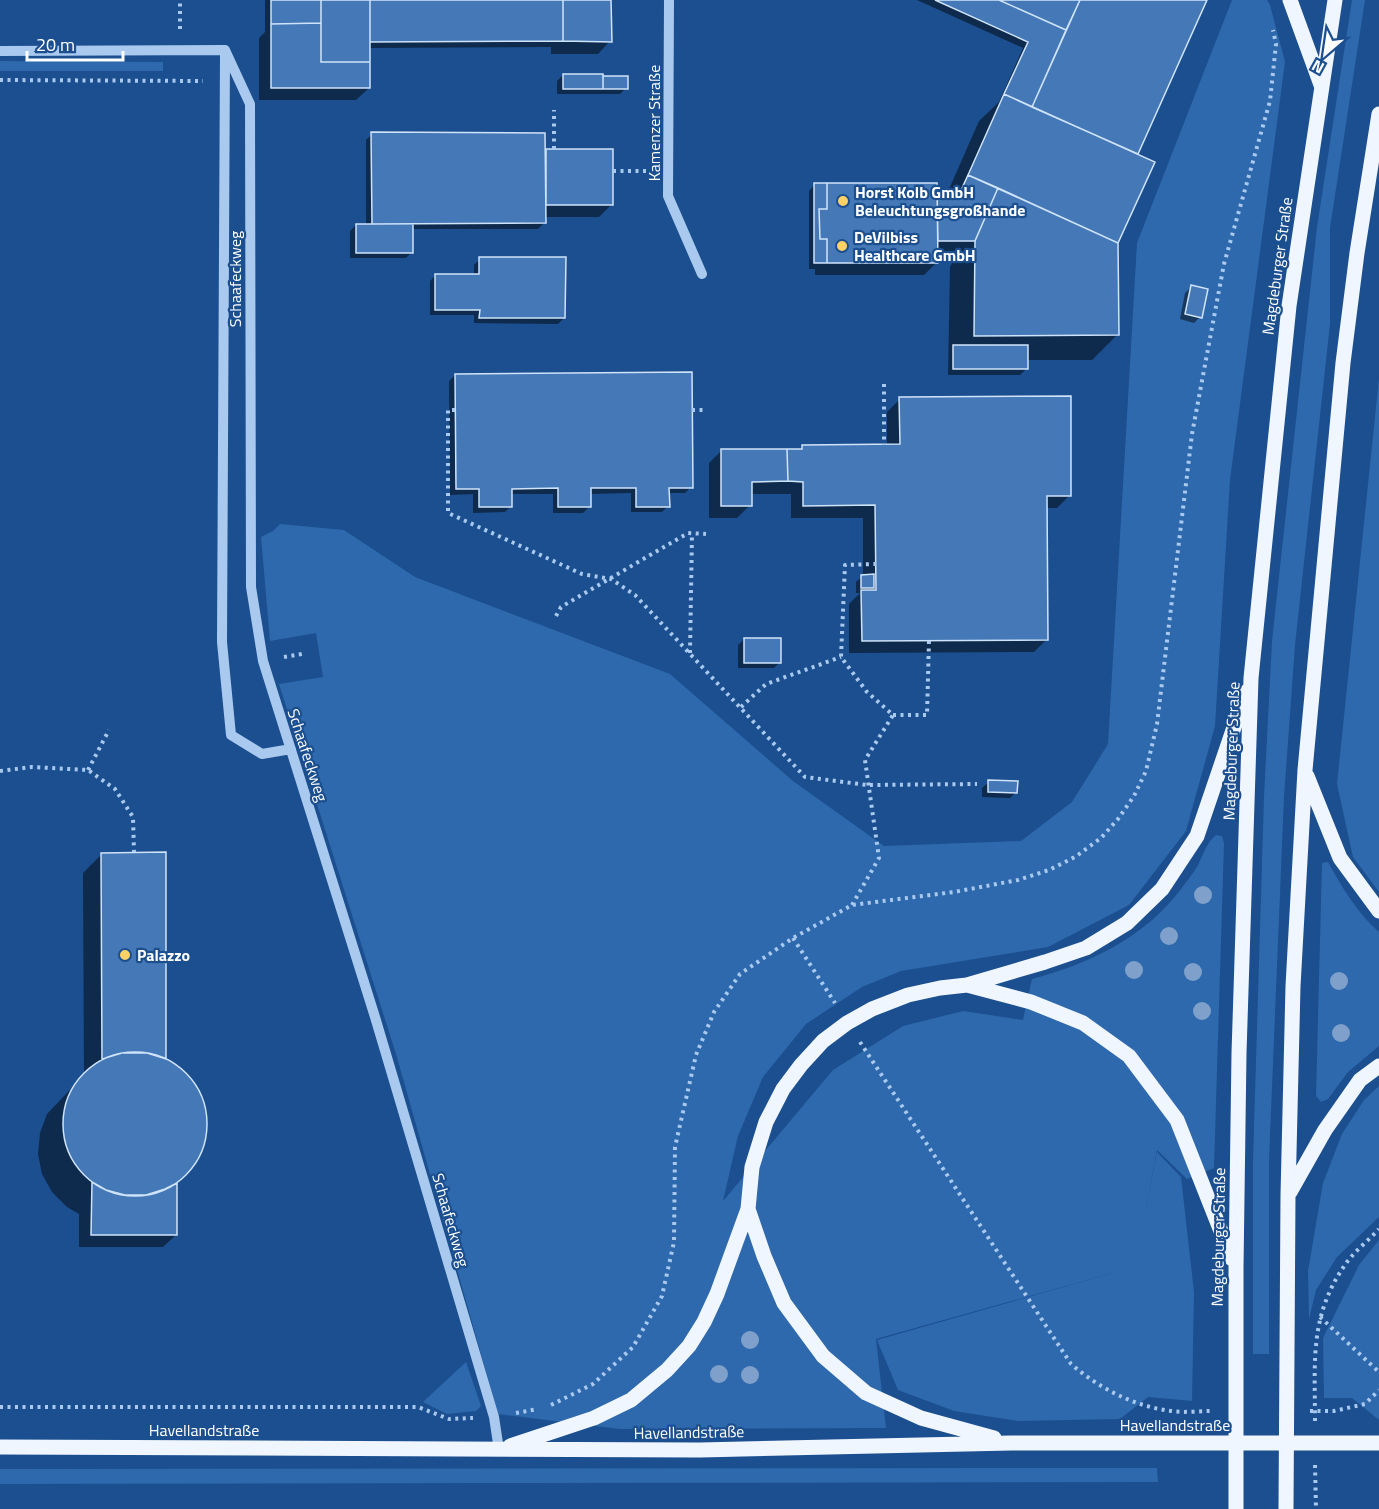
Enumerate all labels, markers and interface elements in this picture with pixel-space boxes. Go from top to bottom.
scale bar [27,24,123,62]
north arrow [1295,24,1355,84]
text: 20 m [36,31,75,58]
text: N [1307,54,1328,80]
street label: Kamenzer Straße [642,65,666,181]
place label: Horst Kolb GmbH Beleuchtungsgroßhande [855,180,1025,222]
marker: Horst Kolb GmbH Beleuchtungsgroßhande [836,194,850,208]
street label: Magdeburger Straße [1255,196,1299,336]
place label: DeVilbiss Healthcare GmbH [854,225,976,267]
street label: Schaafeckweg [223,231,247,327]
marker: DeVilbiss Healthcare GmbH [835,239,849,253]
street label: Magdeburger Straße [1217,681,1245,821]
street label: Schaafeckweg [282,705,334,805]
place label: Palazzo [137,943,190,967]
marker: Palazzo [118,948,132,962]
street label: Magdeburger Straße [1205,1167,1231,1307]
street label: Schaafeckweg [426,1170,476,1270]
street label: Havellandstraße [1120,1413,1230,1437]
street label: Havellandstraße [149,1418,259,1442]
street label: Havellandstraße [633,1419,745,1445]

